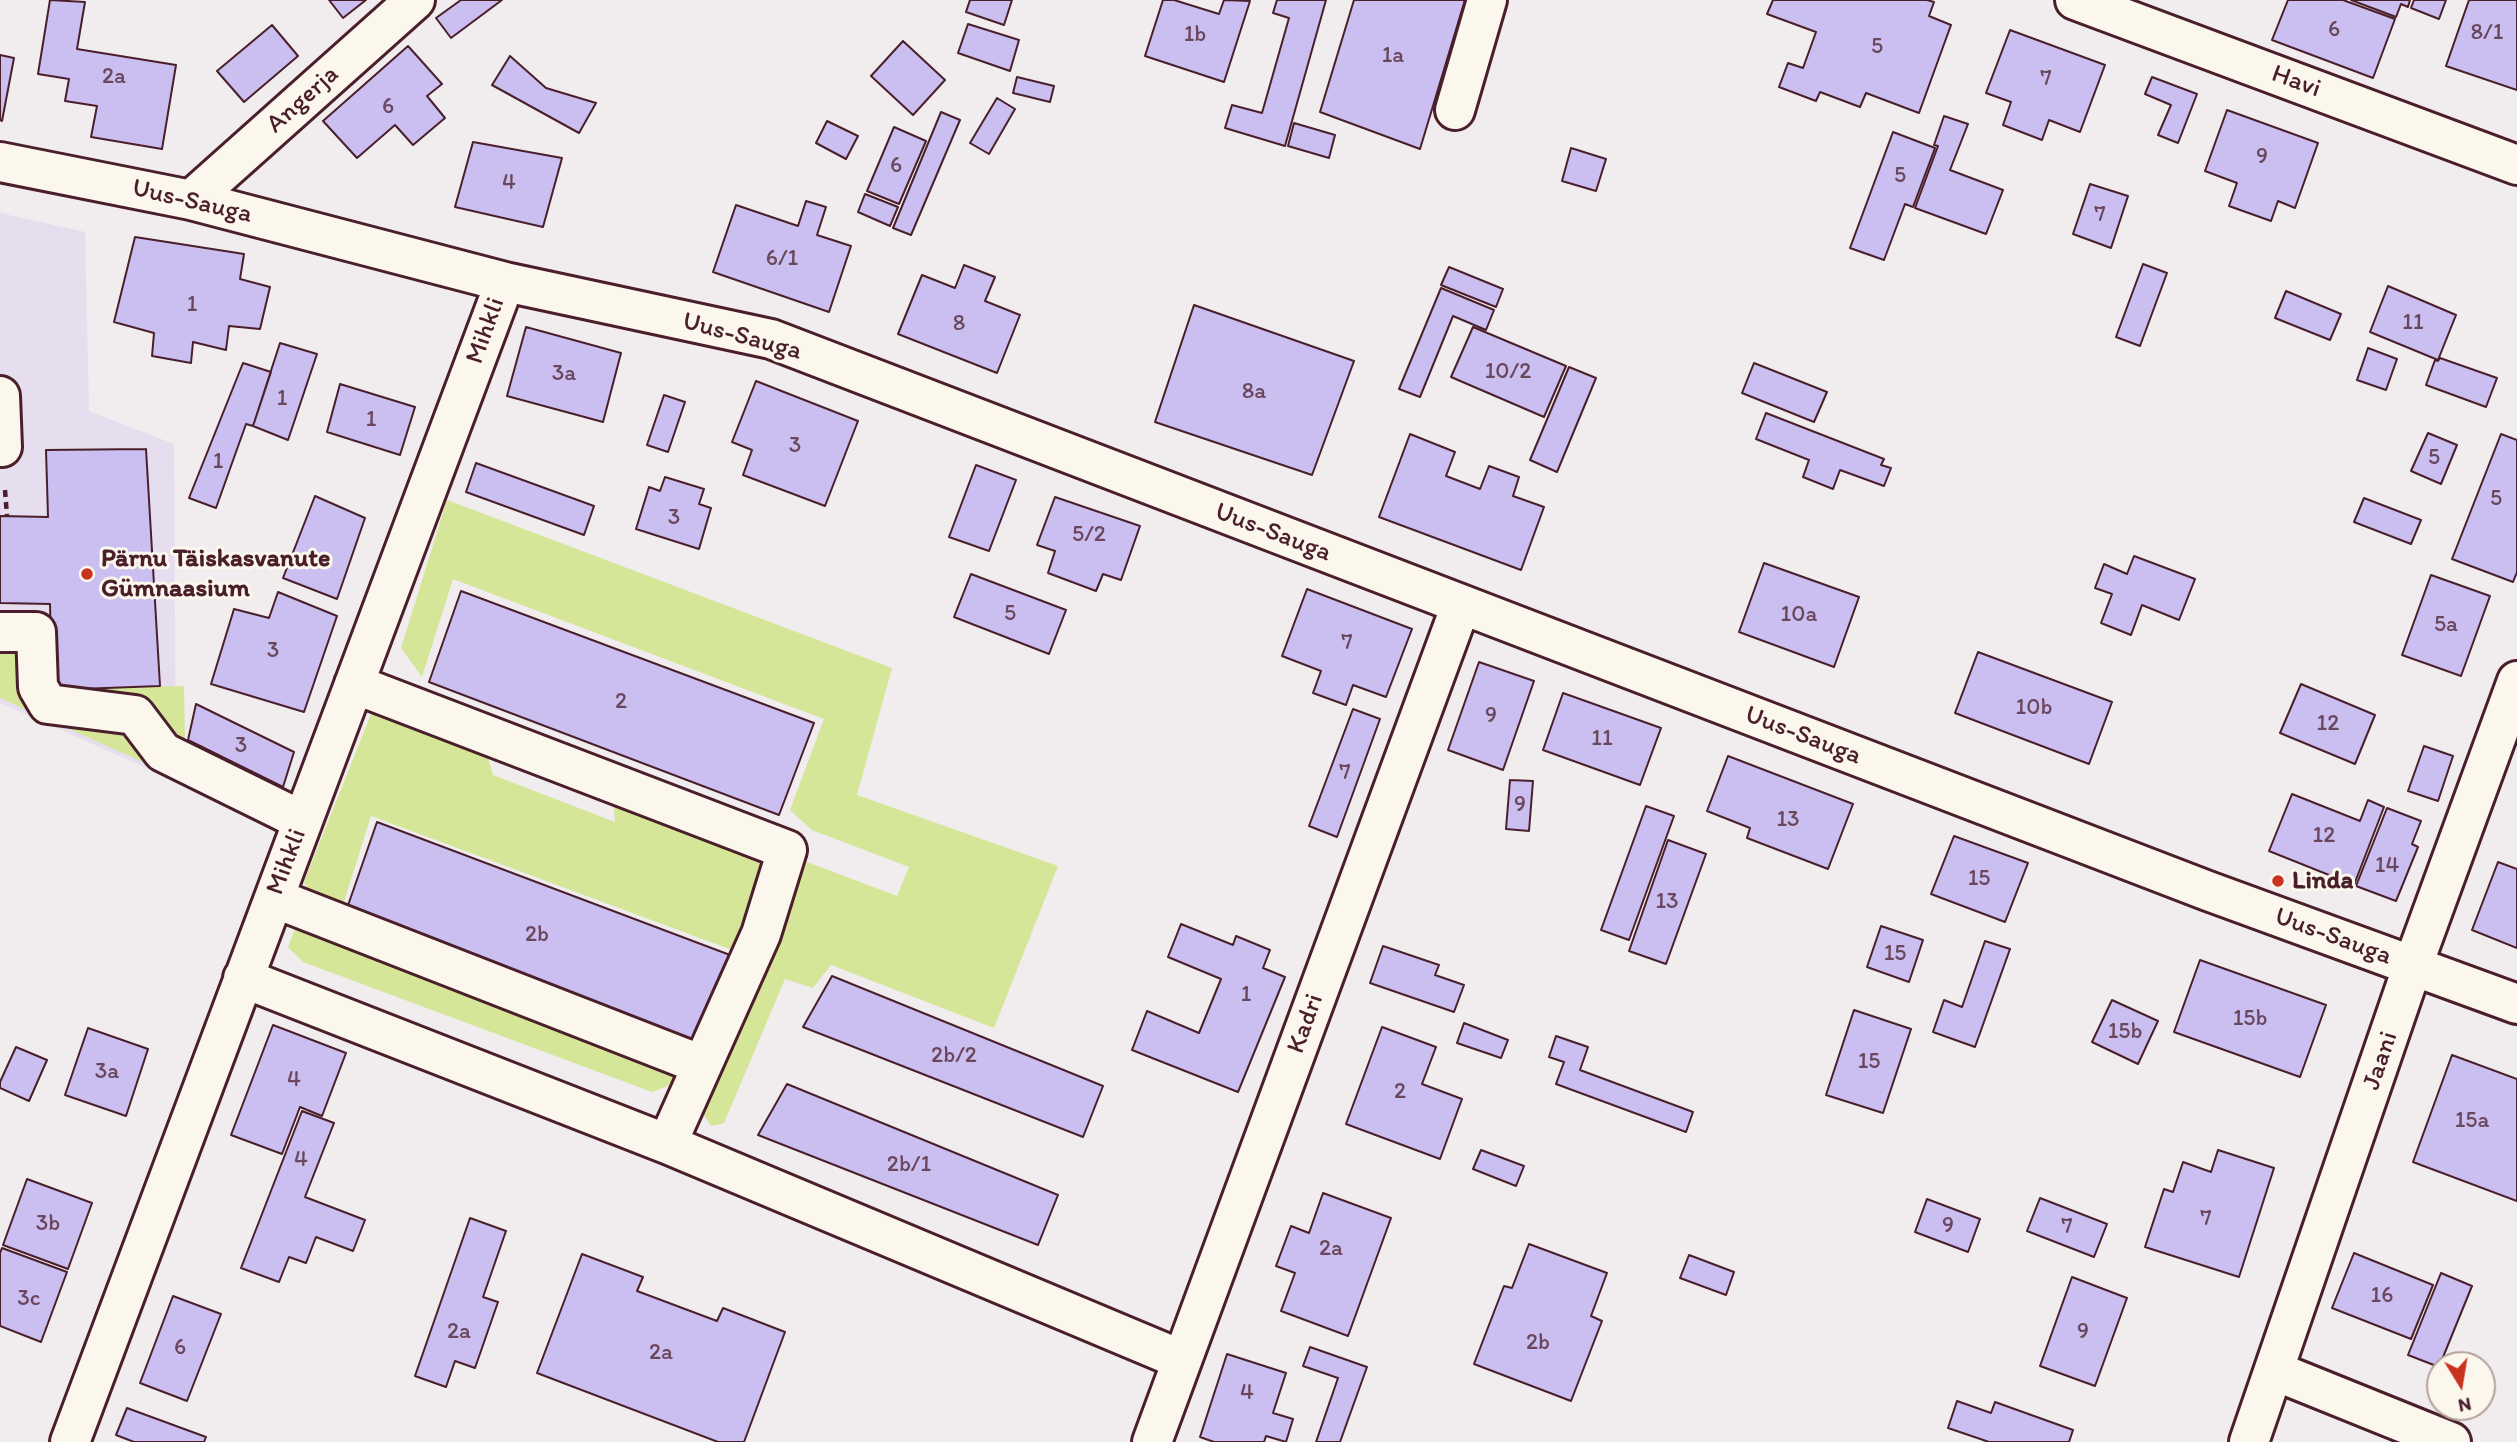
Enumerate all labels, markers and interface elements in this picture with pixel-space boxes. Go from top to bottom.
house number: 6 [2328,16,2340,44]
house number: 8/1 [2471,19,2503,47]
house number: 1b [1184,21,1206,49]
house number: 5 [1871,33,1883,61]
house number: 1a [1382,42,1404,70]
street label: Angerja [260,59,346,141]
street label: Havi [2267,59,2325,105]
house number: 2a [102,63,126,91]
house number: 7 [2040,65,2052,93]
house number: 6 [382,93,394,121]
house number: 9 [2256,143,2268,171]
house number: 6 [890,152,902,180]
house number: 5 [1894,162,1906,190]
house number: 4 [502,169,516,197]
street label: Uus-Sauga [129,173,255,231]
house number: 7 [2094,201,2106,229]
house number: 6/1 [766,245,798,273]
house number: 1 [187,291,197,319]
street label: Mihkli [460,294,512,368]
street label: Uus-Sauga [679,306,805,368]
house number: 11 [2402,309,2424,337]
house number: 8 [953,310,965,338]
house number: 10/2 [1485,358,1531,386]
house number: 3a [552,360,576,388]
house number: 8a [1242,378,1266,406]
house number: 1 [277,385,287,413]
house number: 1 [366,406,376,434]
house number: 3 [789,432,801,460]
house number: 5 [2428,444,2440,472]
house number: 1 [213,448,223,476]
house number: 5 [2490,485,2502,513]
street label: Uus-Sauga [1210,497,1336,569]
house number: 3 [668,504,680,532]
house number: 5/2 [1072,521,1106,549]
place label: Pärnu Täiskasvanute Gümnaasium [101,543,330,604]
marker: Pärnu Täiskasvanute Gümnaasium [79,566,95,582]
house number: 5 [1004,600,1016,628]
house number: 10a [1781,601,1817,629]
house number: 5a [2434,611,2458,639]
house number: 7 [1341,629,1353,657]
house number: 3 [267,637,279,665]
house number: 2 [615,688,627,716]
house number: 10b [2016,694,2052,722]
street label: Uus-Sauga [1740,700,1866,772]
house number: 9 [1485,702,1497,730]
house number: 12 [2317,710,2339,738]
house number: 11 [1591,725,1613,753]
house number: 3 [235,732,247,760]
house number: 7 [1339,759,1351,787]
house number: 9 [1514,791,1526,819]
house number: 13 [1776,806,1800,834]
house number: 12 [2313,822,2335,850]
street label: Mihkli [260,825,314,899]
house number: 14 [2375,852,2399,880]
house number: 15 [1968,865,1990,893]
place label: Linda [2292,865,2353,897]
marker: Linda [2270,873,2286,889]
house number: 13 [1655,888,1679,916]
street label: Uus-Sauga [2270,901,2396,973]
house number: 2b [525,921,549,949]
house number: 15 [1884,940,1906,968]
house number: 1 [1241,981,1251,1009]
street label: Kadri [1281,990,1331,1058]
house number: 15b [2233,1005,2267,1033]
house number: 15b [2108,1018,2142,1046]
street label: Jaani [2357,1028,2405,1094]
house number: 2b/2 [931,1042,977,1070]
house number: 15 [1858,1048,1880,1076]
house number: 3a [95,1058,119,1086]
house number: 4 [287,1066,301,1094]
house number: 2 [1394,1078,1406,1106]
house number: 15a [2455,1107,2489,1135]
house number: 4 [294,1146,308,1174]
house number: 2b/1 [887,1151,931,1179]
house number: 7 [2200,1205,2212,1233]
house number: 3b [36,1210,60,1238]
house number: 9 [1942,1212,1954,1240]
house number: 7 [2061,1213,2073,1241]
house number: 2a [1319,1235,1343,1263]
house number: 16 [2371,1282,2393,1310]
house number: 3c [17,1285,41,1313]
house number: 2a [447,1318,471,1346]
house number: 9 [2077,1318,2089,1346]
house number: 2b [1526,1329,1550,1357]
house number: 6 [174,1334,186,1362]
house number: 2a [649,1339,673,1367]
north arrow [2426,1351,2496,1421]
house number: 4 [1240,1379,1254,1407]
text: N [2456,1393,2473,1418]

